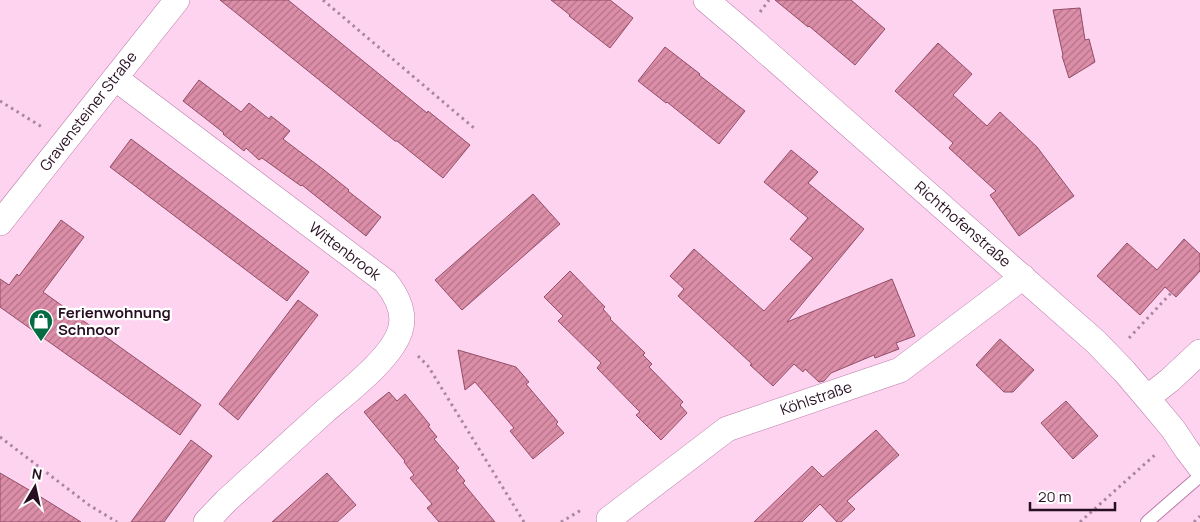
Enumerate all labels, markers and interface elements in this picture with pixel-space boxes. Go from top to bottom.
street label: Gravensteiner Straße [35,47,142,175]
street label: Richthofenstraße [910,176,1016,272]
street label: Wittenbrook [305,217,386,285]
place label: Ferienwohnung Schnoor [58,302,171,340]
shop icon: Ferienwohnung Schnoor [28,308,54,342]
street label: Köhlstraße [777,376,855,420]
north arrow [10,462,60,512]
text: N [31,463,44,484]
scale bar [1030,480,1115,512]
text: 20 m [1038,486,1071,507]

